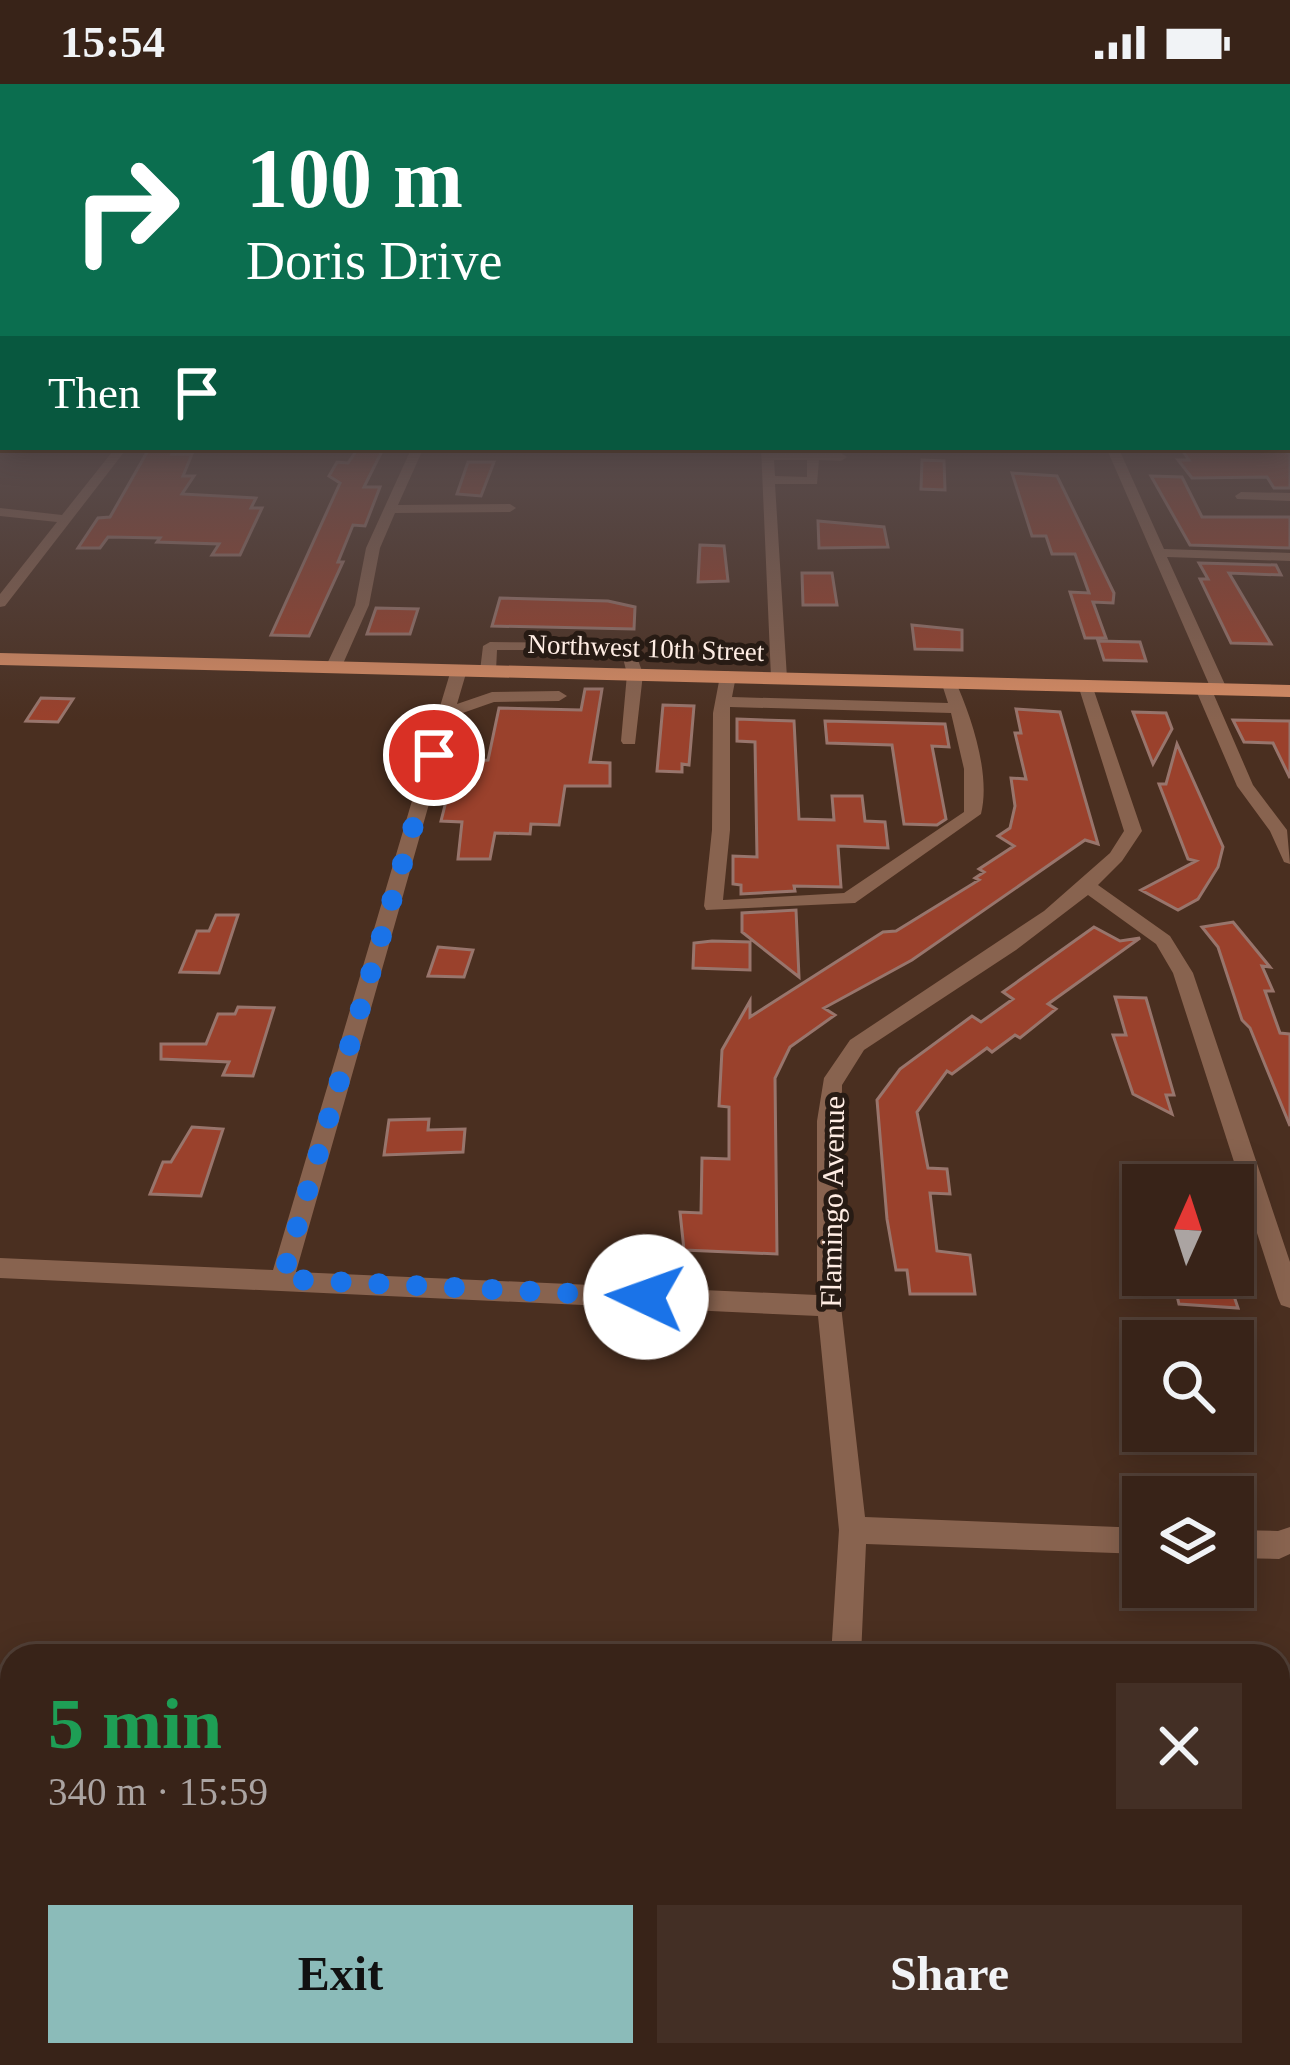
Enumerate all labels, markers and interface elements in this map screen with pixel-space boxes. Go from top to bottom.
text: 15:54 [60,17,165,67]
icon: right [48,132,204,288]
text: 100 m [246,132,463,225]
text: Doris Drive [246,231,502,291]
icon: arrive [164,360,230,426]
text: Then [48,368,140,418]
street label: Northwest 10th Street [527,629,765,667]
pin [383,704,485,806]
icon: arrive [401,722,467,788]
street label: Flamingo Avenue [814,1096,850,1308]
north arrow [1122,1164,1254,1296]
map controls [1122,1164,1254,1608]
position arrow [583,1234,709,1360]
button: search [1122,1320,1254,1452]
button: layers [1122,1476,1254,1608]
button: close [1116,1683,1242,1809]
text: 5 min [48,1684,222,1764]
text: 340 m · 15:59 [48,1770,268,1813]
button: Exit [48,1905,633,2043]
button: Share [657,1905,1242,2043]

